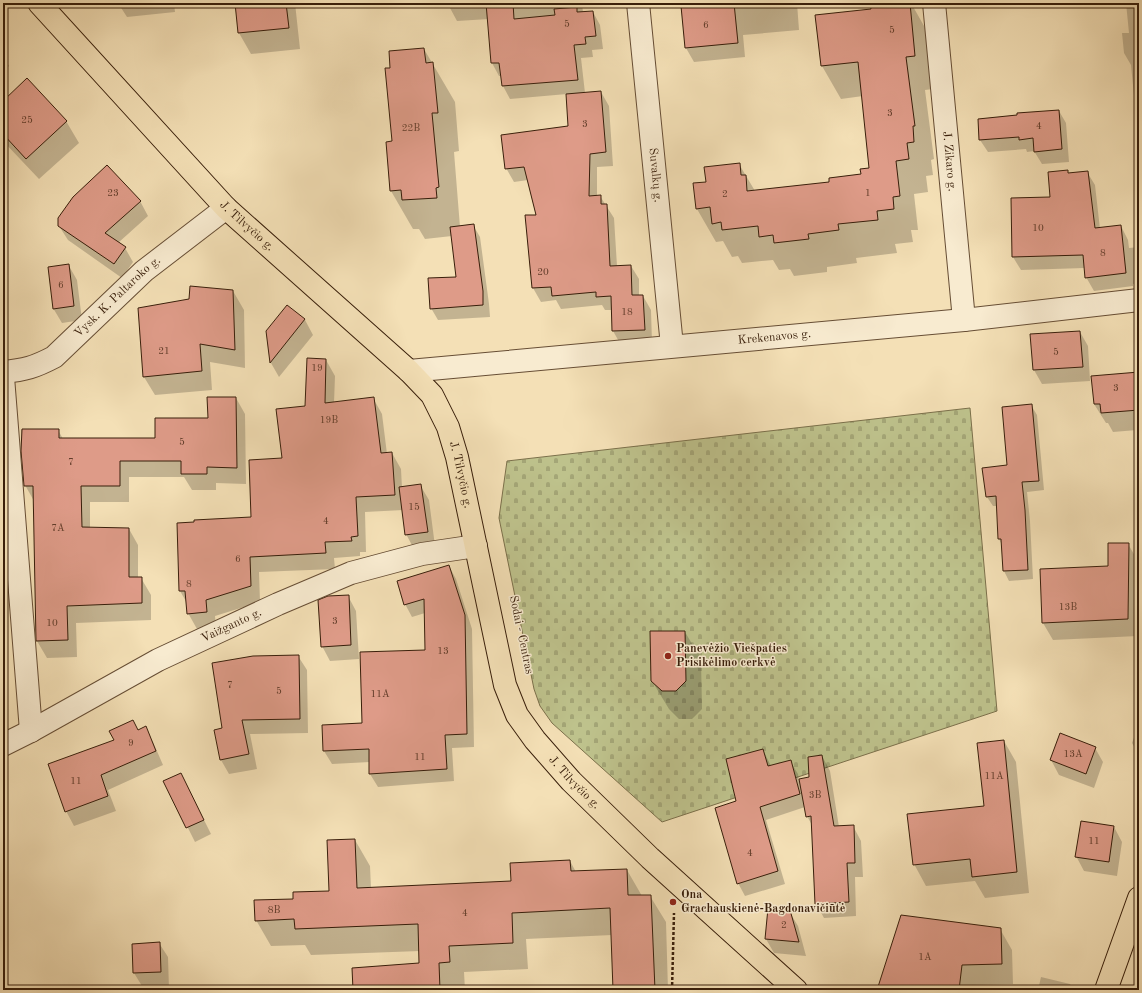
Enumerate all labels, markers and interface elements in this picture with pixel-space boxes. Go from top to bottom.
house number: 5 [564,19,570,29]
house number: 6 [703,20,709,30]
house number: 5 [889,25,895,35]
house number: 3 [887,108,893,118]
house number: 25 [21,115,33,125]
house number: 3 [582,119,588,129]
house number: 4 [1036,121,1042,131]
house number: 22B [402,123,420,133]
street label: J. Zikaro g. [940,131,958,192]
street label: Suvalkų g. [646,147,664,203]
house number: 23 [107,188,119,198]
house number: 1 [865,188,871,198]
house number: 2 [722,189,728,199]
street label: J. Tilvyčio g. [217,199,276,254]
house number: 10 [1032,223,1044,233]
house number: 8 [1100,248,1106,258]
street label: Vysk. K. Paltaroko g. [72,254,163,340]
house number: 20 [537,267,549,277]
house number: 6 [58,280,64,290]
house number: 18 [621,307,633,317]
street label: Krekenavos g. [737,328,812,347]
house number: 21 [158,346,170,356]
house number: 5 [1053,347,1059,357]
house number: 19 [311,363,323,373]
house number: 3 [1113,383,1119,393]
house number: 19B [320,415,338,425]
house number: 5 [179,437,185,447]
street label: J. Tilvyčio g. [447,440,474,509]
house number: 7 [68,457,74,467]
house number: 15 [408,502,420,512]
house number: 4 [323,516,329,526]
house number: 7A [51,523,65,533]
house number: 6 [235,554,241,564]
house number: 8 [186,579,192,589]
street label: Sodai - Centras [507,594,535,676]
house number: 13B [1059,602,1077,612]
street label: Vaižganto g. [200,606,264,645]
house number: 3 [332,616,338,626]
house number: 10 [46,618,58,628]
place label: Panevėžio Viešpaties Prisikėlimo cerkvė [676,643,787,669]
house number: 13 [437,646,449,656]
marker: Panevėžio Viešpaties Prisikėlimo cerkvė [663,651,673,661]
house number: 7 [227,680,233,690]
house number: 5 [276,686,282,696]
house number: 11A [370,689,390,699]
house number: 9 [128,738,134,748]
house number: 13A [1063,749,1083,759]
house number: 11 [414,752,426,762]
street label: J. Tilvyčio g. [546,754,602,812]
house number: 11A [984,771,1004,781]
house number: 11 [70,776,82,786]
house number: 3B [809,790,821,800]
house number: 11 [1088,836,1100,846]
house number: 4 [747,848,753,858]
place label: Ona Grachauskienė-Bagdonavičiūtė [681,889,846,915]
marker: Ona Grachauskienė-Bagdonavičiūtė [668,897,678,907]
house number: 8B [268,905,280,915]
house number: 4 [462,908,468,918]
house number: 2 [781,920,787,930]
house number: 1A [918,952,932,962]

